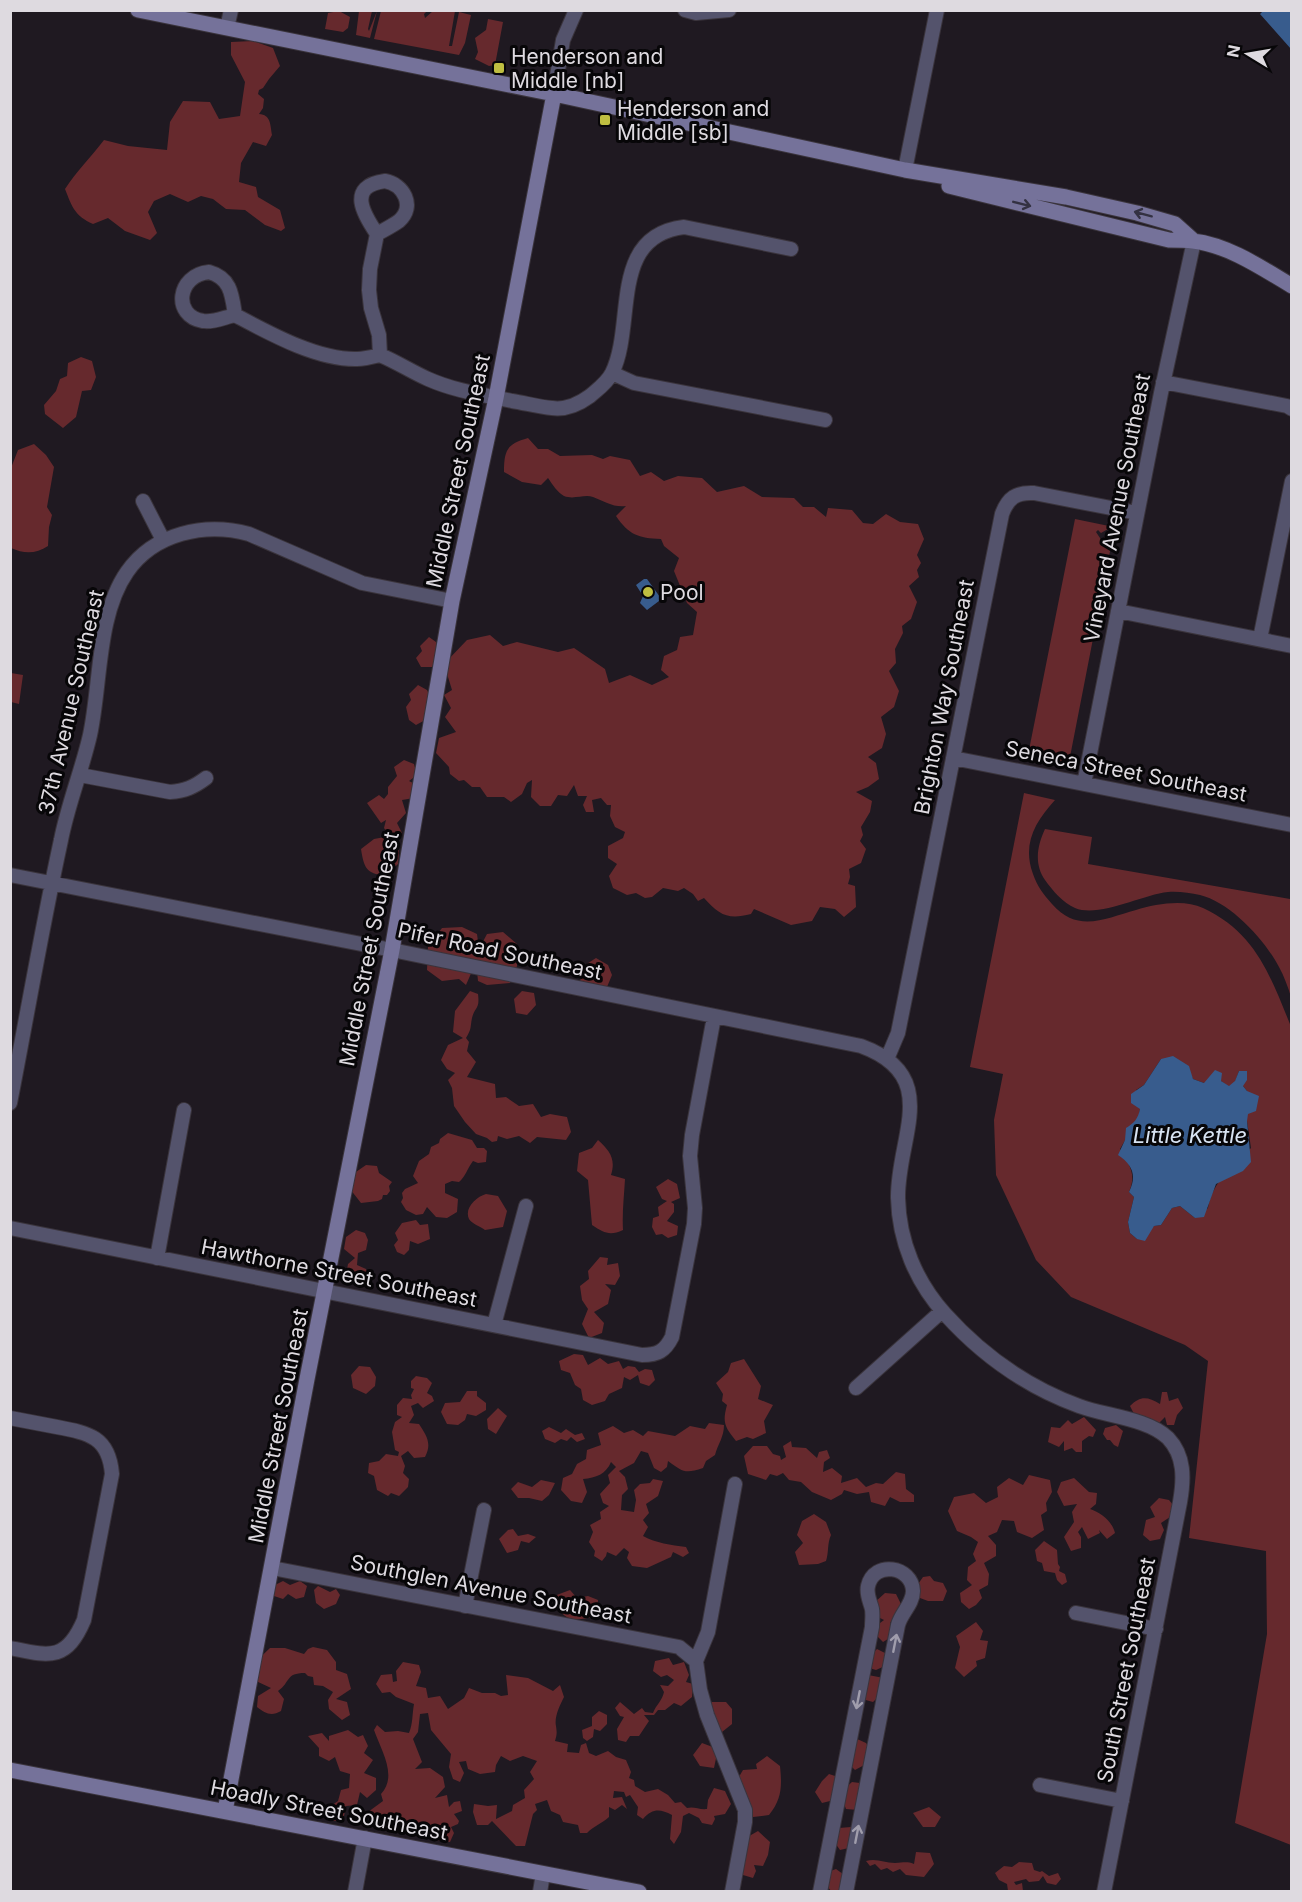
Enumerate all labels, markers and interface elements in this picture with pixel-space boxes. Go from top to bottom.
north arrow [1218,24,1278,84]
text: N [1222,43,1244,59]
place label: Henderson and Middle [nb] [511,44,663,93]
marker: Henderson and Middle [nb] [492,61,506,75]
place label: Henderson and Middle [sb] [617,96,769,145]
marker: Henderson and Middle [sb] [598,113,612,127]
one-way arrow [1012,198,1031,210]
one-way arrow [1134,208,1153,220]
street label: Middle Street Southeast [421,352,495,590]
street label: Vineyard Avenue Southeast [1079,371,1155,645]
street label: Brighton Way Southeast [909,577,979,817]
place label: Pool [660,580,704,605]
marker: Pool [641,585,655,599]
street label: 37th Avenue Southeast [33,587,109,817]
street label: Seneca Street Southeast [1003,735,1249,807]
street label: Middle Street Southeast [334,830,404,1068]
street label: Pifer Road Southeast [396,917,605,985]
water label: Little Kettle [1133,1122,1247,1148]
street label: Hawthorne Street Southeast [199,1234,479,1312]
street label: Middle Street Southeast [243,1307,313,1545]
street label: Southglen Avenue Southeast [348,1549,634,1629]
street label: South Street Southeast [1092,1555,1160,1785]
one-way arrow [890,1633,901,1653]
one-way arrow [852,1689,863,1709]
street label: Hoadly Street Southeast [208,1775,450,1845]
one-way arrow [852,1825,863,1844]

